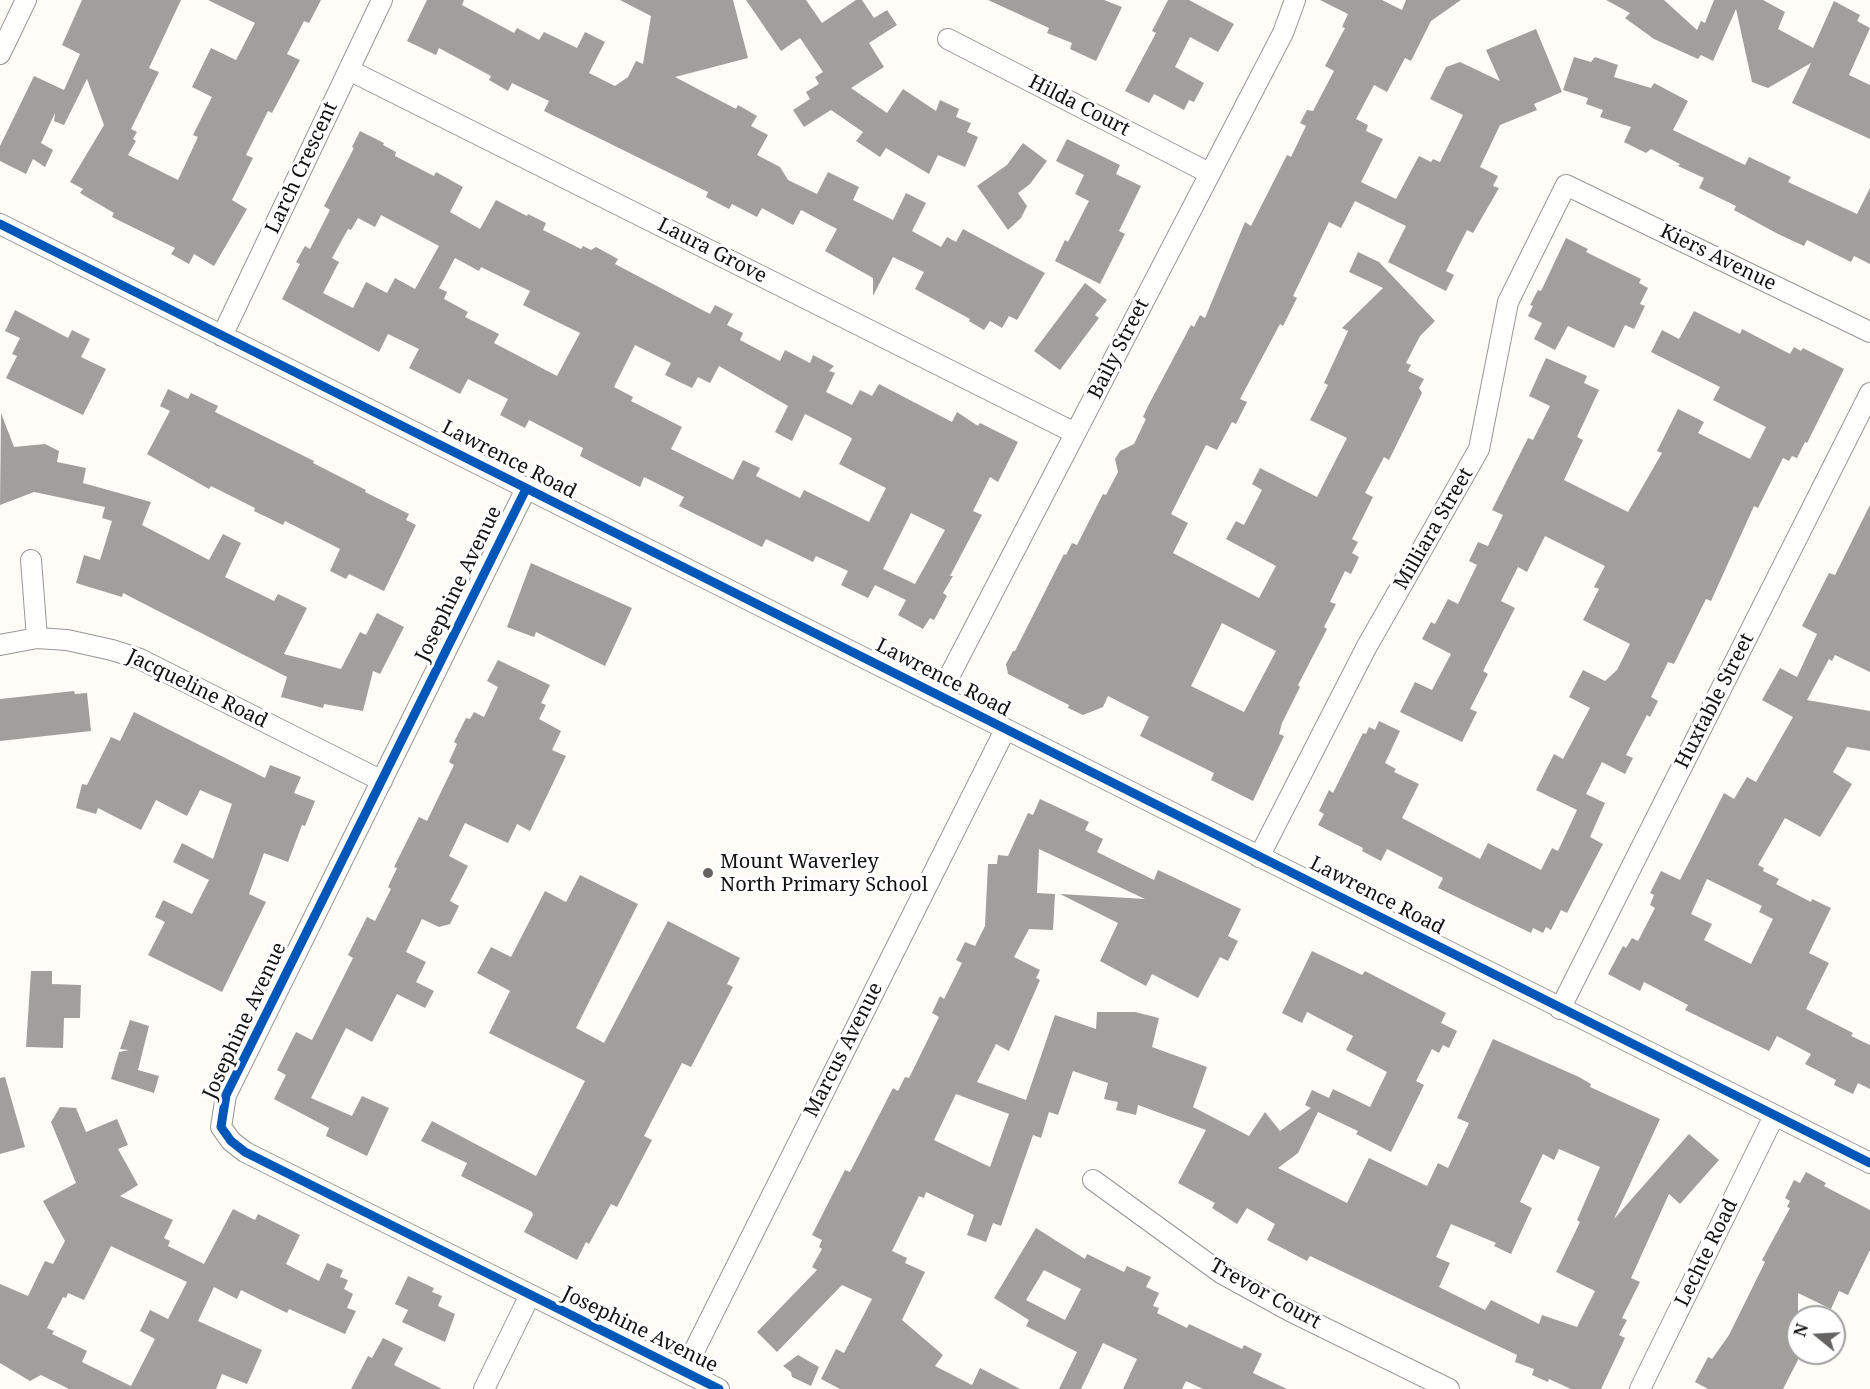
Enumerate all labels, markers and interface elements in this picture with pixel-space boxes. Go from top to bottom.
street label: Hilda Court [1024,70,1134,142]
street label: Larch Crescent [261,98,343,238]
street label: Laura Grove [653,213,771,289]
street label: Kiers Avenue [1656,220,1780,296]
street label: Baily Street [1084,295,1154,403]
street label: Lawrence Road [438,416,580,504]
street label: Milliara Street [1389,464,1479,594]
street label: Josephine Avenue [411,502,507,666]
street label: Huxtable Street [1671,629,1759,773]
street label: Lawrence Road [872,634,1014,722]
street label: Jacqueline Road [123,645,271,733]
place label: Mount Waverley North Primary School [720,850,928,897]
street label: Lawrence Road [1306,852,1448,940]
marker: Mount Waverley North Primary School [701,866,715,880]
street label: Josephine Avenue [198,939,292,1103]
street label: Marcus Avenue [800,979,888,1121]
street label: Lechte Road [1671,1195,1743,1311]
street label: Trevor Court [1205,1254,1325,1334]
street label: Josephine Avenue [558,1282,722,1378]
north arrow [1786,1305,1846,1365]
text: N [1788,1321,1813,1339]

